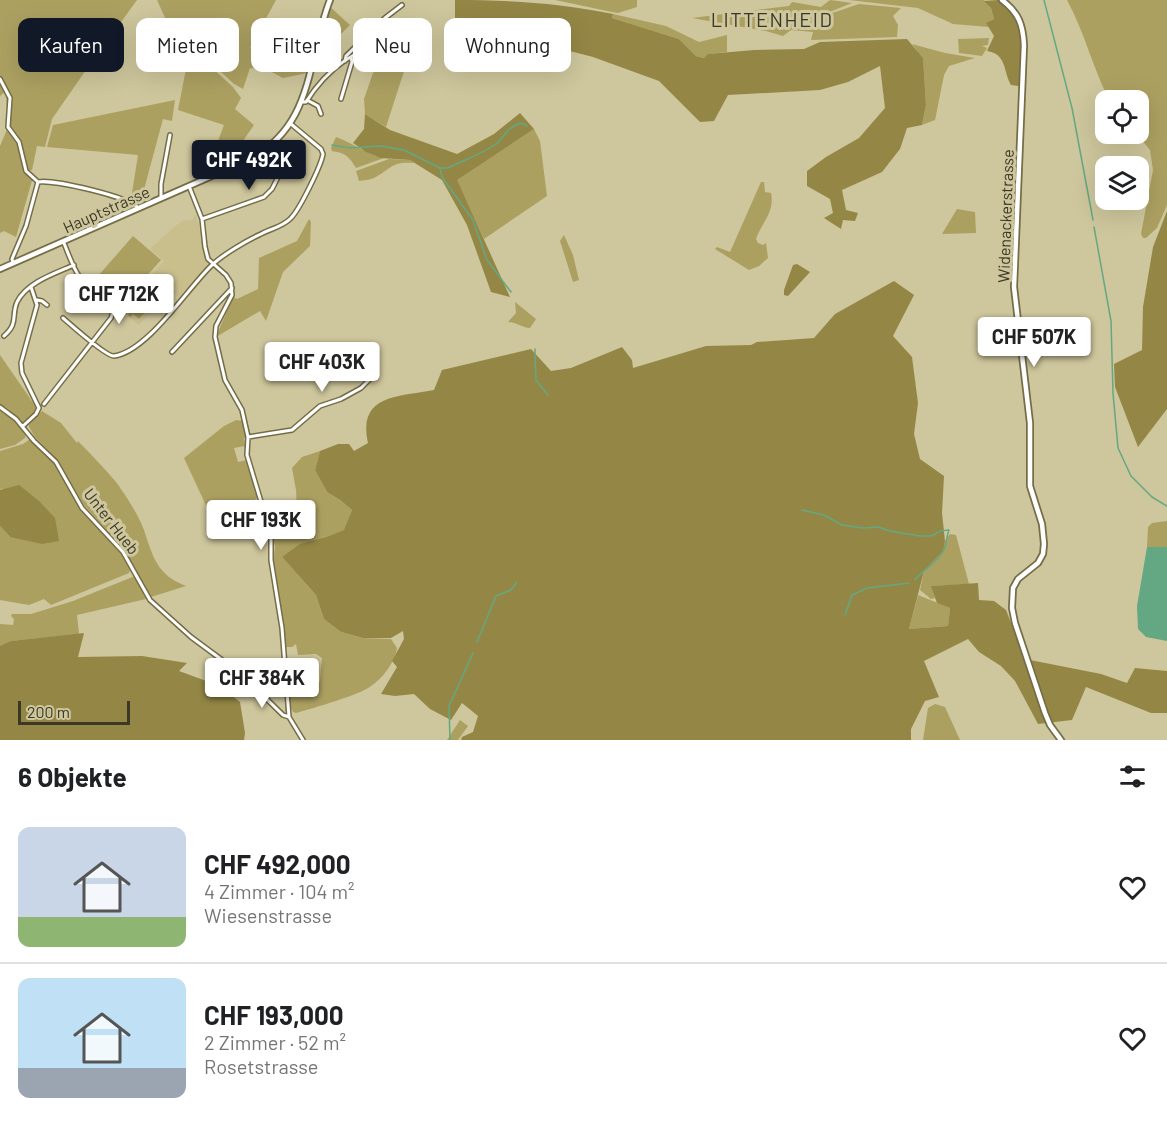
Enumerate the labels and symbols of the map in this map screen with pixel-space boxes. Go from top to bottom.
district label: LITTENHEID [711,7,833,31]
pin: CHF 492K [187,140,311,191]
street label: Widenackerstrasse [993,149,1017,283]
street label: Hauptstrasse [60,181,152,237]
pin: CHF 712K [57,274,181,325]
pin: CHF 507K [972,317,1096,368]
pin: CHF 403K [260,342,384,393]
street label: Unter Hueb [80,484,144,558]
pin: CHF 193K [199,500,323,551]
pin: CHF 384K [200,658,324,709]
scale bar [18,698,130,726]

